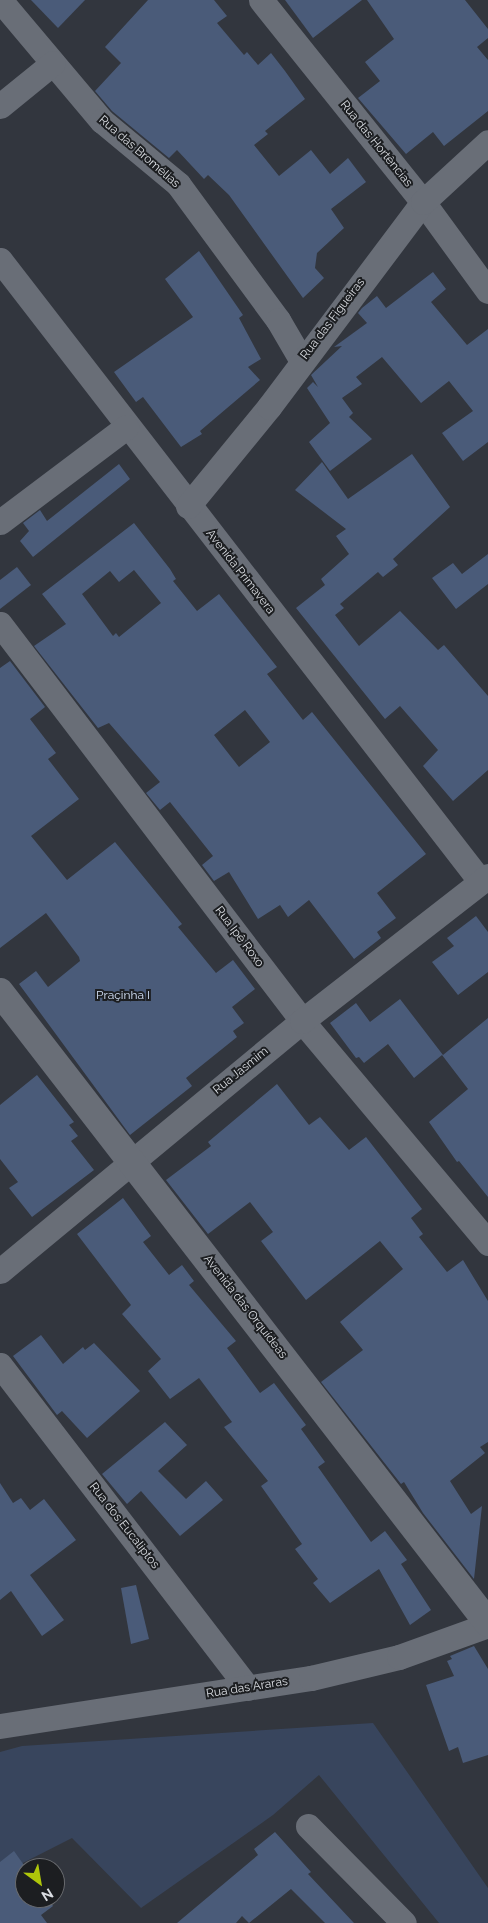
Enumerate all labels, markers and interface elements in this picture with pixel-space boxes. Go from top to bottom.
street label: Rua das Hortências [337,98,415,190]
street label: Rua das Bromélias [95,113,183,191]
street label: Rua das Figueiras [298,276,368,362]
street label: Avenida Primavera [203,527,277,617]
street label: Rua Ipê Roxo [211,904,267,970]
park label: Praçinha I [96,989,150,1003]
street label: Rua Jasmim [210,1044,272,1098]
street label: Avenida das Orquídeas [200,1252,290,1362]
street label: Rua dos Eucaliptos [86,1480,162,1572]
street label: Rua das Araras [205,1674,289,1702]
north arrow [15,1858,65,1908]
text: N [39,1885,56,1904]

